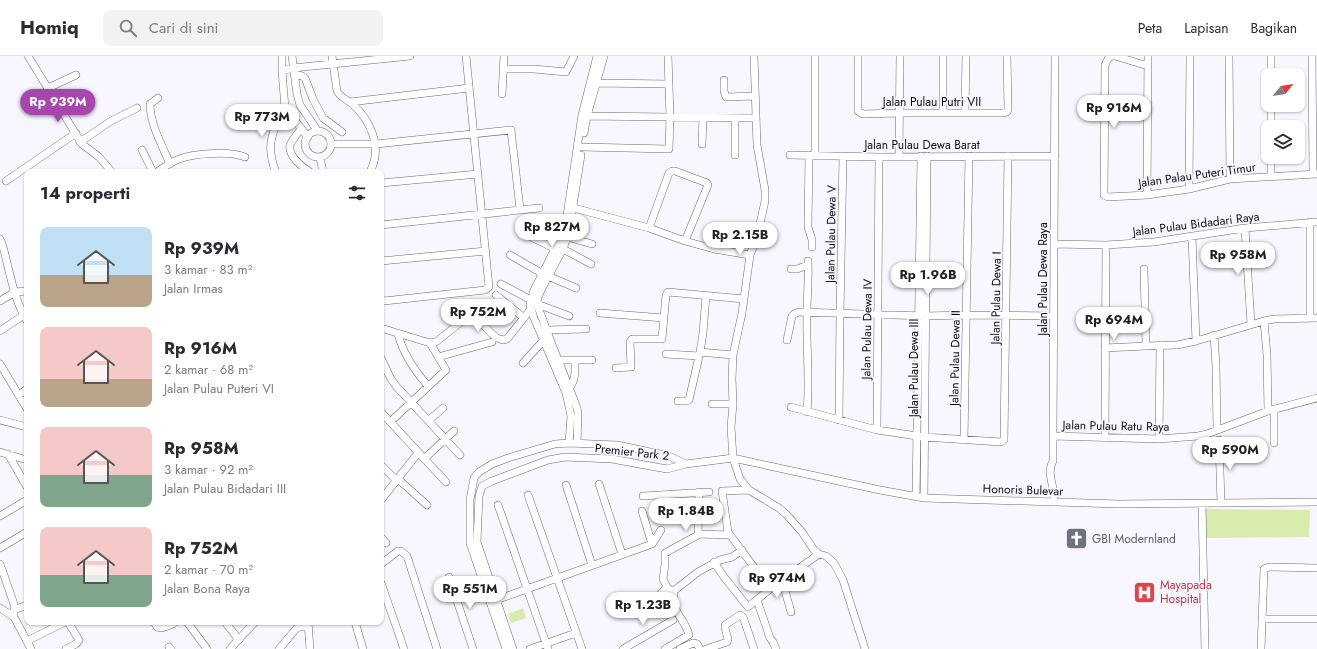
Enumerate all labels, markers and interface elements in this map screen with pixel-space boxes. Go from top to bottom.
search box [103,10,383,46]
text: Homiq [20,14,79,41]
icon: search [117,17,139,39]
text: Cari di sini [149,17,218,39]
text: Peta [1138,18,1162,38]
text: Lapisan [1184,18,1229,38]
text: Bagikan [1251,18,1297,38]
north arrow [1261,68,1305,112]
map controls [1261,68,1305,164]
pin: Rp 939M [21,89,95,123]
text: Rp 939M [29,92,87,111]
street label: Jalan Pulau Putri VII [881,93,981,111]
pin: Rp 916M [1077,95,1151,129]
text: Rp 916M [1086,98,1142,117]
pin: Rp 773M [225,104,299,138]
text: Rp 773M [234,107,290,126]
button: layers [1261,120,1305,164]
street label: Jalan Pulau Dewa Barat [862,136,980,154]
street label: Jalan Palau Puteri Timur [1135,158,1258,192]
text: 14 properti [40,181,130,205]
icon: filters [346,182,368,204]
street label: Jalan Pulau Dewa V [821,185,841,285]
street label: Jalan Pulau Bidadari Raya [1130,207,1261,241]
pin: Rp 827M [515,214,589,248]
text: Rp 827M [524,217,580,236]
pin: Rp 2.15B [699,222,781,256]
street label: Jalan Pulau Dewa Raya [1034,222,1052,338]
text: Rp 2.15B [712,225,768,244]
text: Rp 939M [164,236,239,260]
pin: Rp 958M [1201,242,1275,276]
icon: home [72,243,120,291]
text: Rp 958M [1209,245,1267,264]
street label: Jalan Pulau Dewa I [986,251,1006,347]
text: 3 kamar · 83 m² [164,260,252,279]
pin: Rp 1.96B [887,262,969,296]
text: Rp 1.96B [899,265,957,284]
street label: Jalan Pulau Dewa IV [857,278,877,382]
text: Jalan Irmas [164,279,223,298]
pin: Rp 752M [441,299,515,333]
text: Rp 752M [450,302,506,321]
pin: Rp 694M [1077,307,1151,341]
street label: Jalan Pulau Dewa II [945,310,965,408]
text: Rp 694M [1085,310,1143,329]
street label: Jalan Pulau Dewa III [905,319,923,419]
text: Rp 916M [164,336,237,360]
icon: home [72,343,120,391]
text: 2 kamar · 68 m² [164,360,253,379]
text: Jalan Pulau Puteri VI [164,379,274,398]
street label: Jalan Pulau Ratu Raya [1060,416,1170,436]
text: Rp 958M [164,436,239,460]
pin: Rp 590M [1193,437,1267,471]
street label: Premier Park 2 [594,439,670,465]
text: Rp 590M [1201,440,1259,459]
icon: home [72,443,120,491]
text: 3 kamar · 92 m² [164,460,253,479]
text: Jalan Pulau Bidadari III [164,479,286,498]
street label: Honoris Bulevar [982,480,1064,500]
pin: Rp 1.84B [645,498,727,532]
text: Rp 1.84B [658,501,715,520]
church icon: GBI Modernland [1063,526,1089,552]
place label: GBI Modernland [1092,530,1176,548]
text: Rp 752M [164,536,238,560]
icon: home [72,543,120,591]
text: 2 kamar · 70 m² [164,560,253,579]
pin: Rp 974M [740,565,814,599]
text: Rp 974M [748,568,806,587]
pin: Rp 551M [433,576,507,610]
place label: Mayapada Hospital [1160,576,1212,608]
text: Jalan Bona Raya [164,579,250,598]
text: Rp 551M [442,579,498,598]
hospital icon: Mayapada Hospital [1132,579,1158,605]
pin: Rp 1.23B [602,592,684,626]
text: Rp 1.23B [615,595,671,614]

